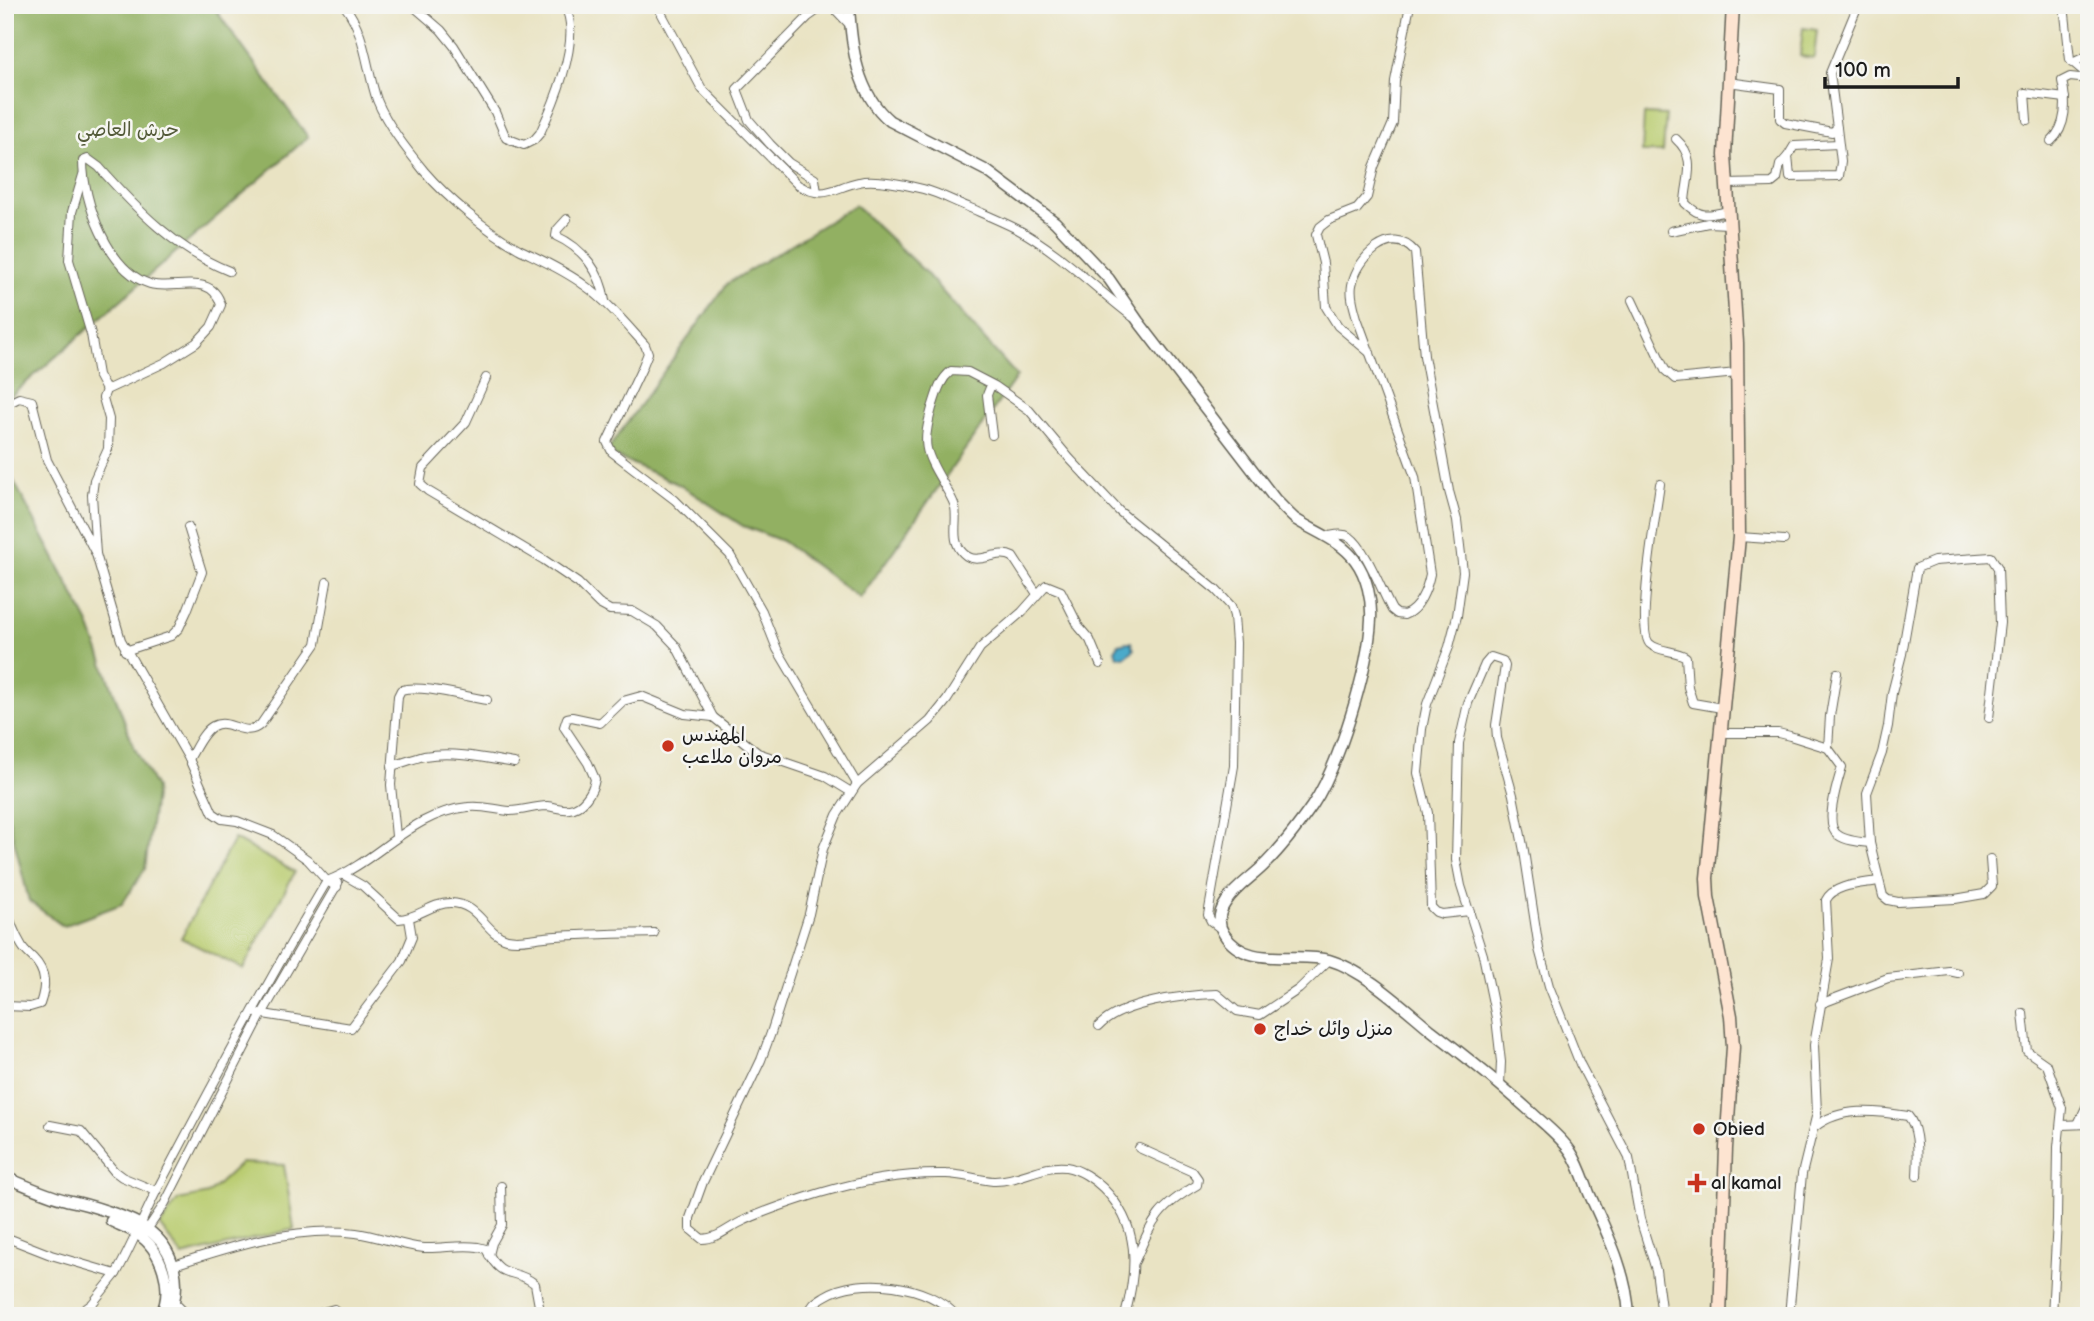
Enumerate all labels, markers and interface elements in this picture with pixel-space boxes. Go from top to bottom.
scale bar [1825,46,1958,90]
text: 100 m [1835,58,1891,83]
park label: حرش العاصي [77,119,179,146]
place label: المهندس مروان ملاعب [682,724,782,769]
marker: المهندس مروان ملاعب [660,738,676,754]
place label: منزل وائل خداج [1274,1018,1393,1041]
marker: منزل وائل خداج [1252,1021,1268,1037]
place label: Obied [1713,1118,1765,1141]
marker: Obied [1691,1121,1707,1137]
place label: al kamal [1711,1172,1782,1195]
marker: al kamal [1689,1175,1705,1191]

